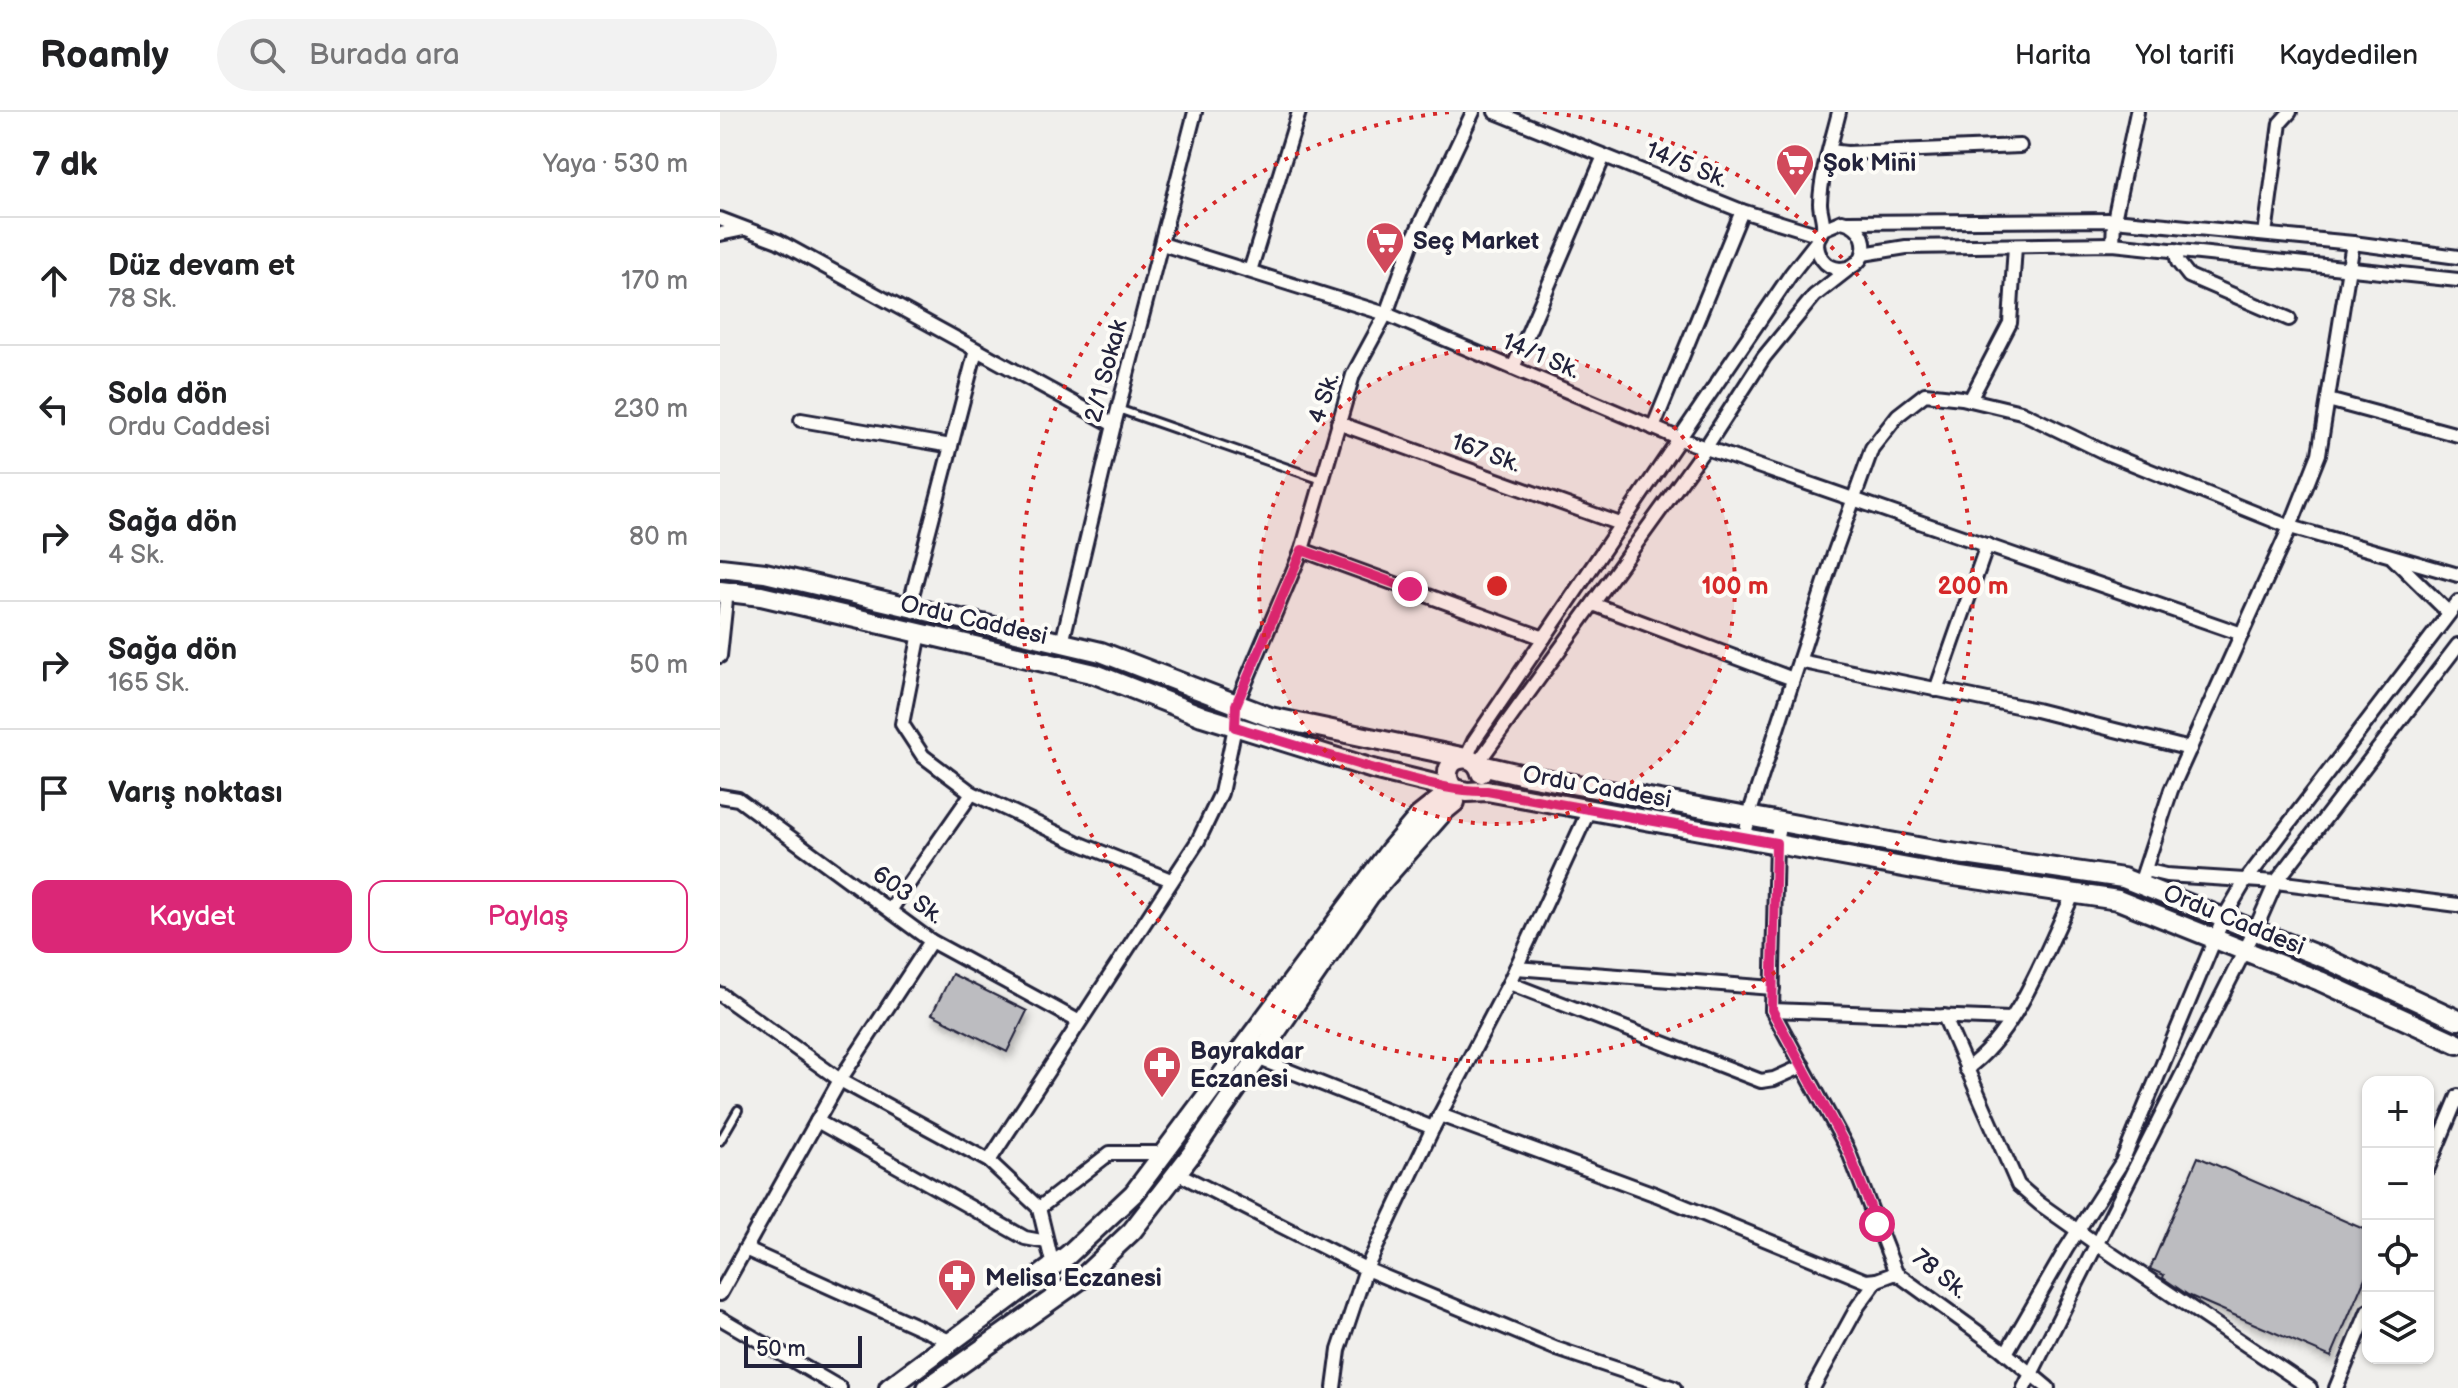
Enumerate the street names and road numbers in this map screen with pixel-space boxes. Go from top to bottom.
street label: 14/5 Sk. [1642,135,1732,195]
street label: 2/1 Sokak [1078,316,1134,426]
street label: 14/1 Sk. [1498,327,1584,385]
street label: 4 Sk. [1302,369,1346,427]
street label: 167 Sk. [1447,427,1525,479]
street label: Ordu Caddesi [898,589,1050,651]
street label: Ordu Caddesi [1521,760,1673,814]
street label: 603 Sk. [867,859,949,931]
street label: Ordu Caddesi [2159,878,2309,962]
street label: 78 Sk. [1906,1243,1974,1305]

